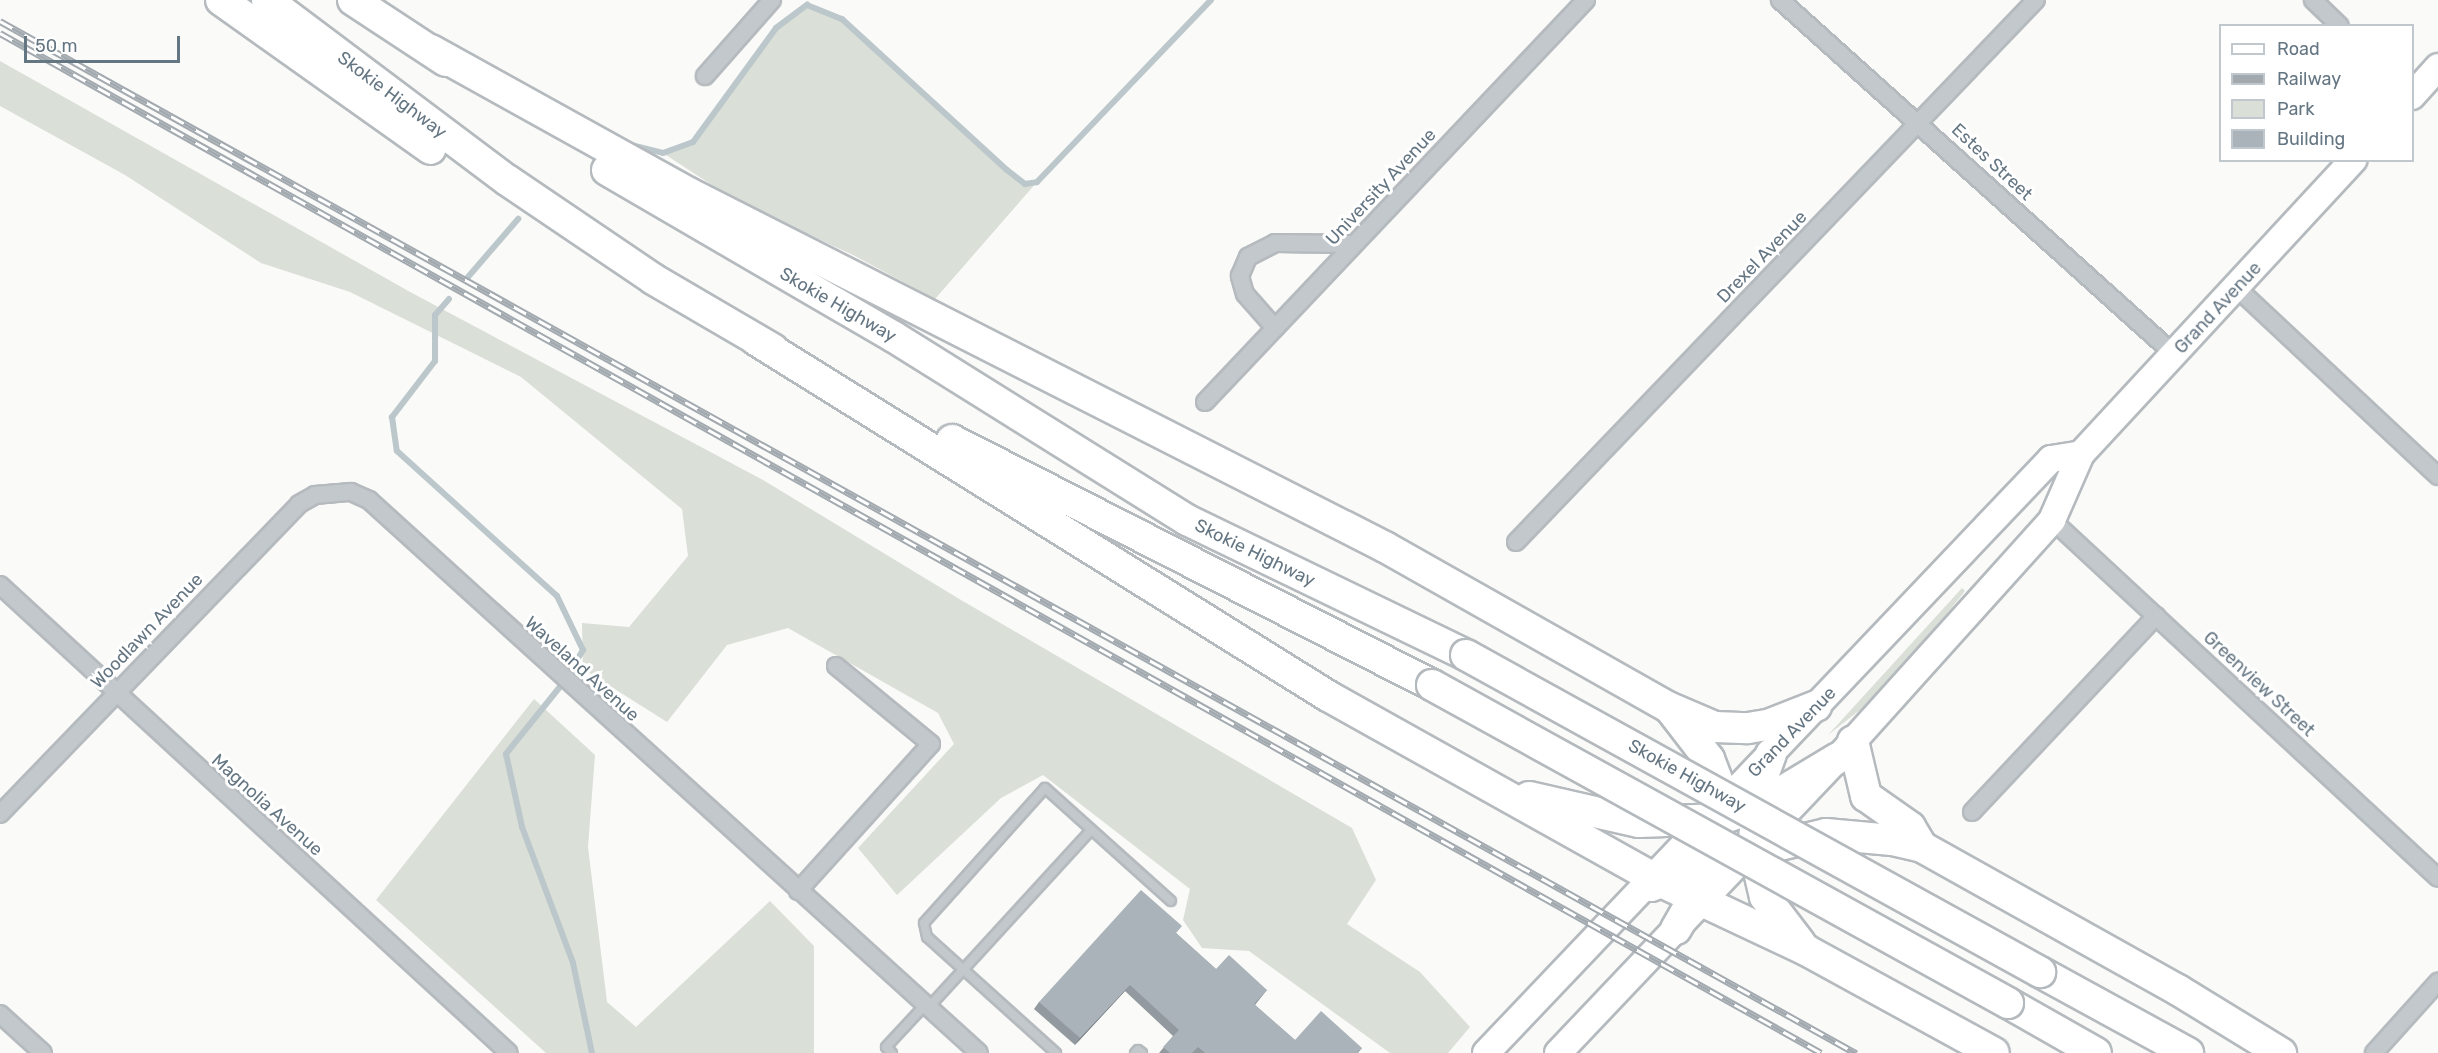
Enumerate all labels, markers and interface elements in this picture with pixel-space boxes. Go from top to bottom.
scale bar [27,24,183,62]
legend [2219,24,2414,162]
text: 50 m [35,35,78,57]
text: Road [2277,38,2320,60]
street label: Skokie Highway [333,47,451,143]
text: Railway [2277,68,2341,90]
text: Park [2277,98,2314,120]
street label: Estes Street [1947,119,2037,205]
street label: University Avenue [1321,124,1441,250]
text: Building [2277,128,2345,150]
street label: Drexel Avenue [1712,206,1812,308]
street label: Grand Avenue [2170,257,2266,359]
street label: Skokie Highway [776,263,900,347]
street label: Skokie Highway [1191,515,1319,591]
street label: Woodlawn Avenue [86,569,208,693]
street label: Waveland Avenue [520,612,644,726]
street label: Greenview Street [2199,627,2319,741]
street label: Grand Avenue [1743,682,1841,782]
street label: Skokie Highway [1624,735,1750,817]
street label: Magnolia Avenue [207,749,327,861]

